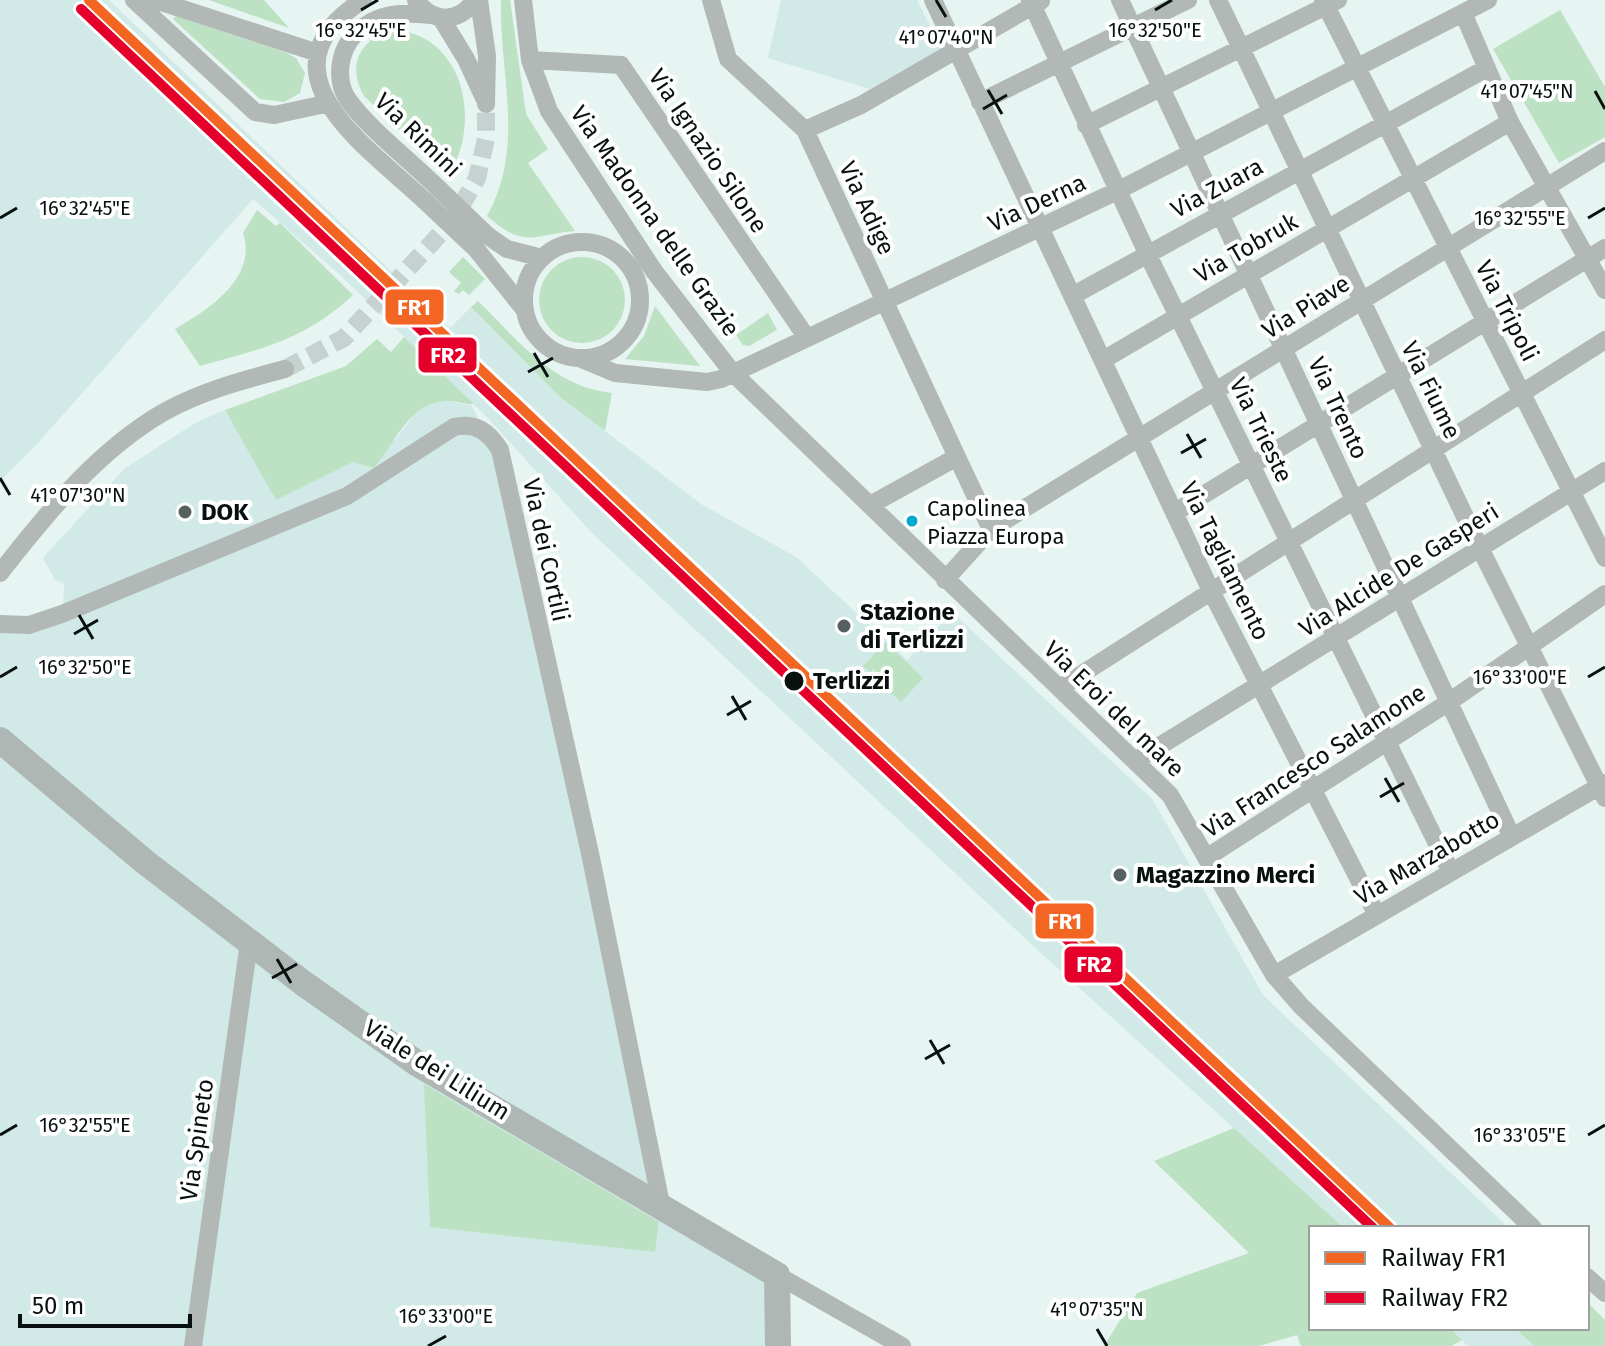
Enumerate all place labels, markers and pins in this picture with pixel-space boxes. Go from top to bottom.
place label: Capolinea Piazza Europa [927,495,1064,550]
place label: DOK [201,498,249,526]
marker: DOK [176,503,194,521]
marker: Capolinea Piazza Europa [904,513,920,529]
place label: Stazione di Terlizzi [860,598,964,654]
marker: Stazione di Terlizzi [835,617,853,635]
place label: Terlizzi [813,667,890,695]
marker: Terlizzi [782,669,806,693]
place label: Magazzino Merci [1136,861,1315,889]
marker: Magazzino Merci [1111,866,1129,884]

